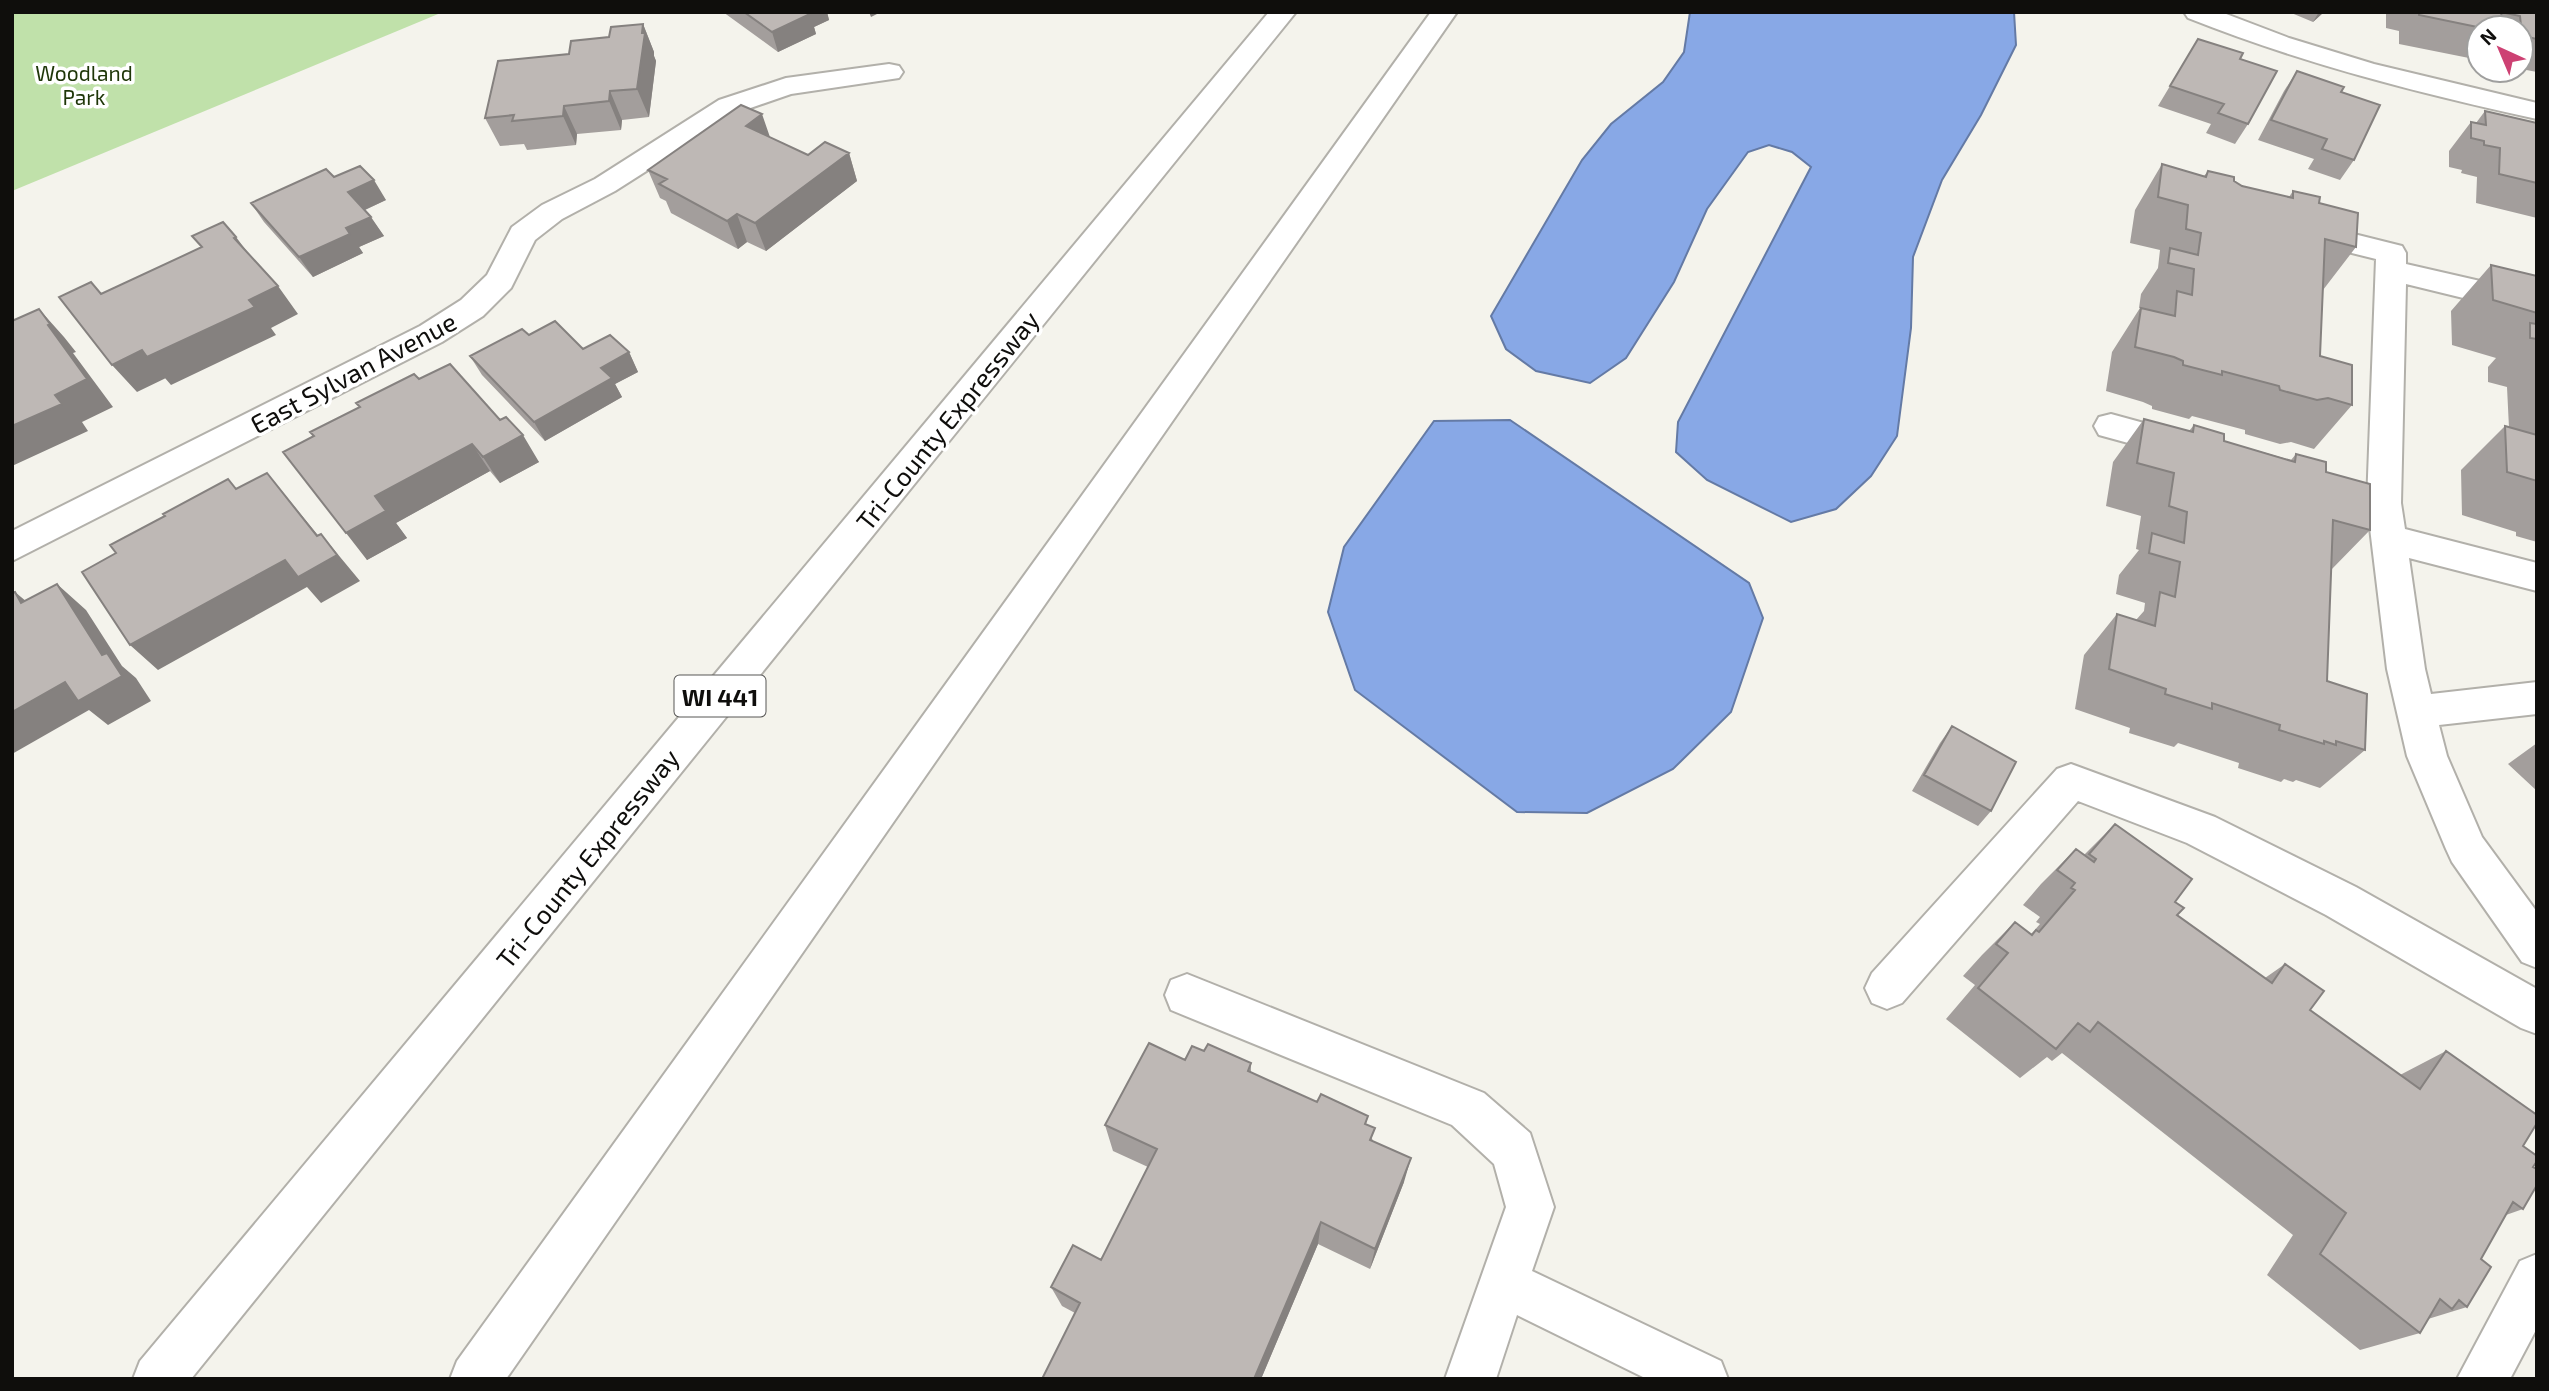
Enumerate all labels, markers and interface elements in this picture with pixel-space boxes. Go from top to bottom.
north arrow [2465,14,2535,84]
text: N [2475,23,2501,49]
park label: Woodland Park [35,60,133,109]
street label: Tri-County Expressway [849,304,1045,536]
street label: East Sylvan Avenue [245,305,461,439]
road number: WI 441 [674,676,766,716]
street label: Tri-County Expressway [489,742,685,974]

